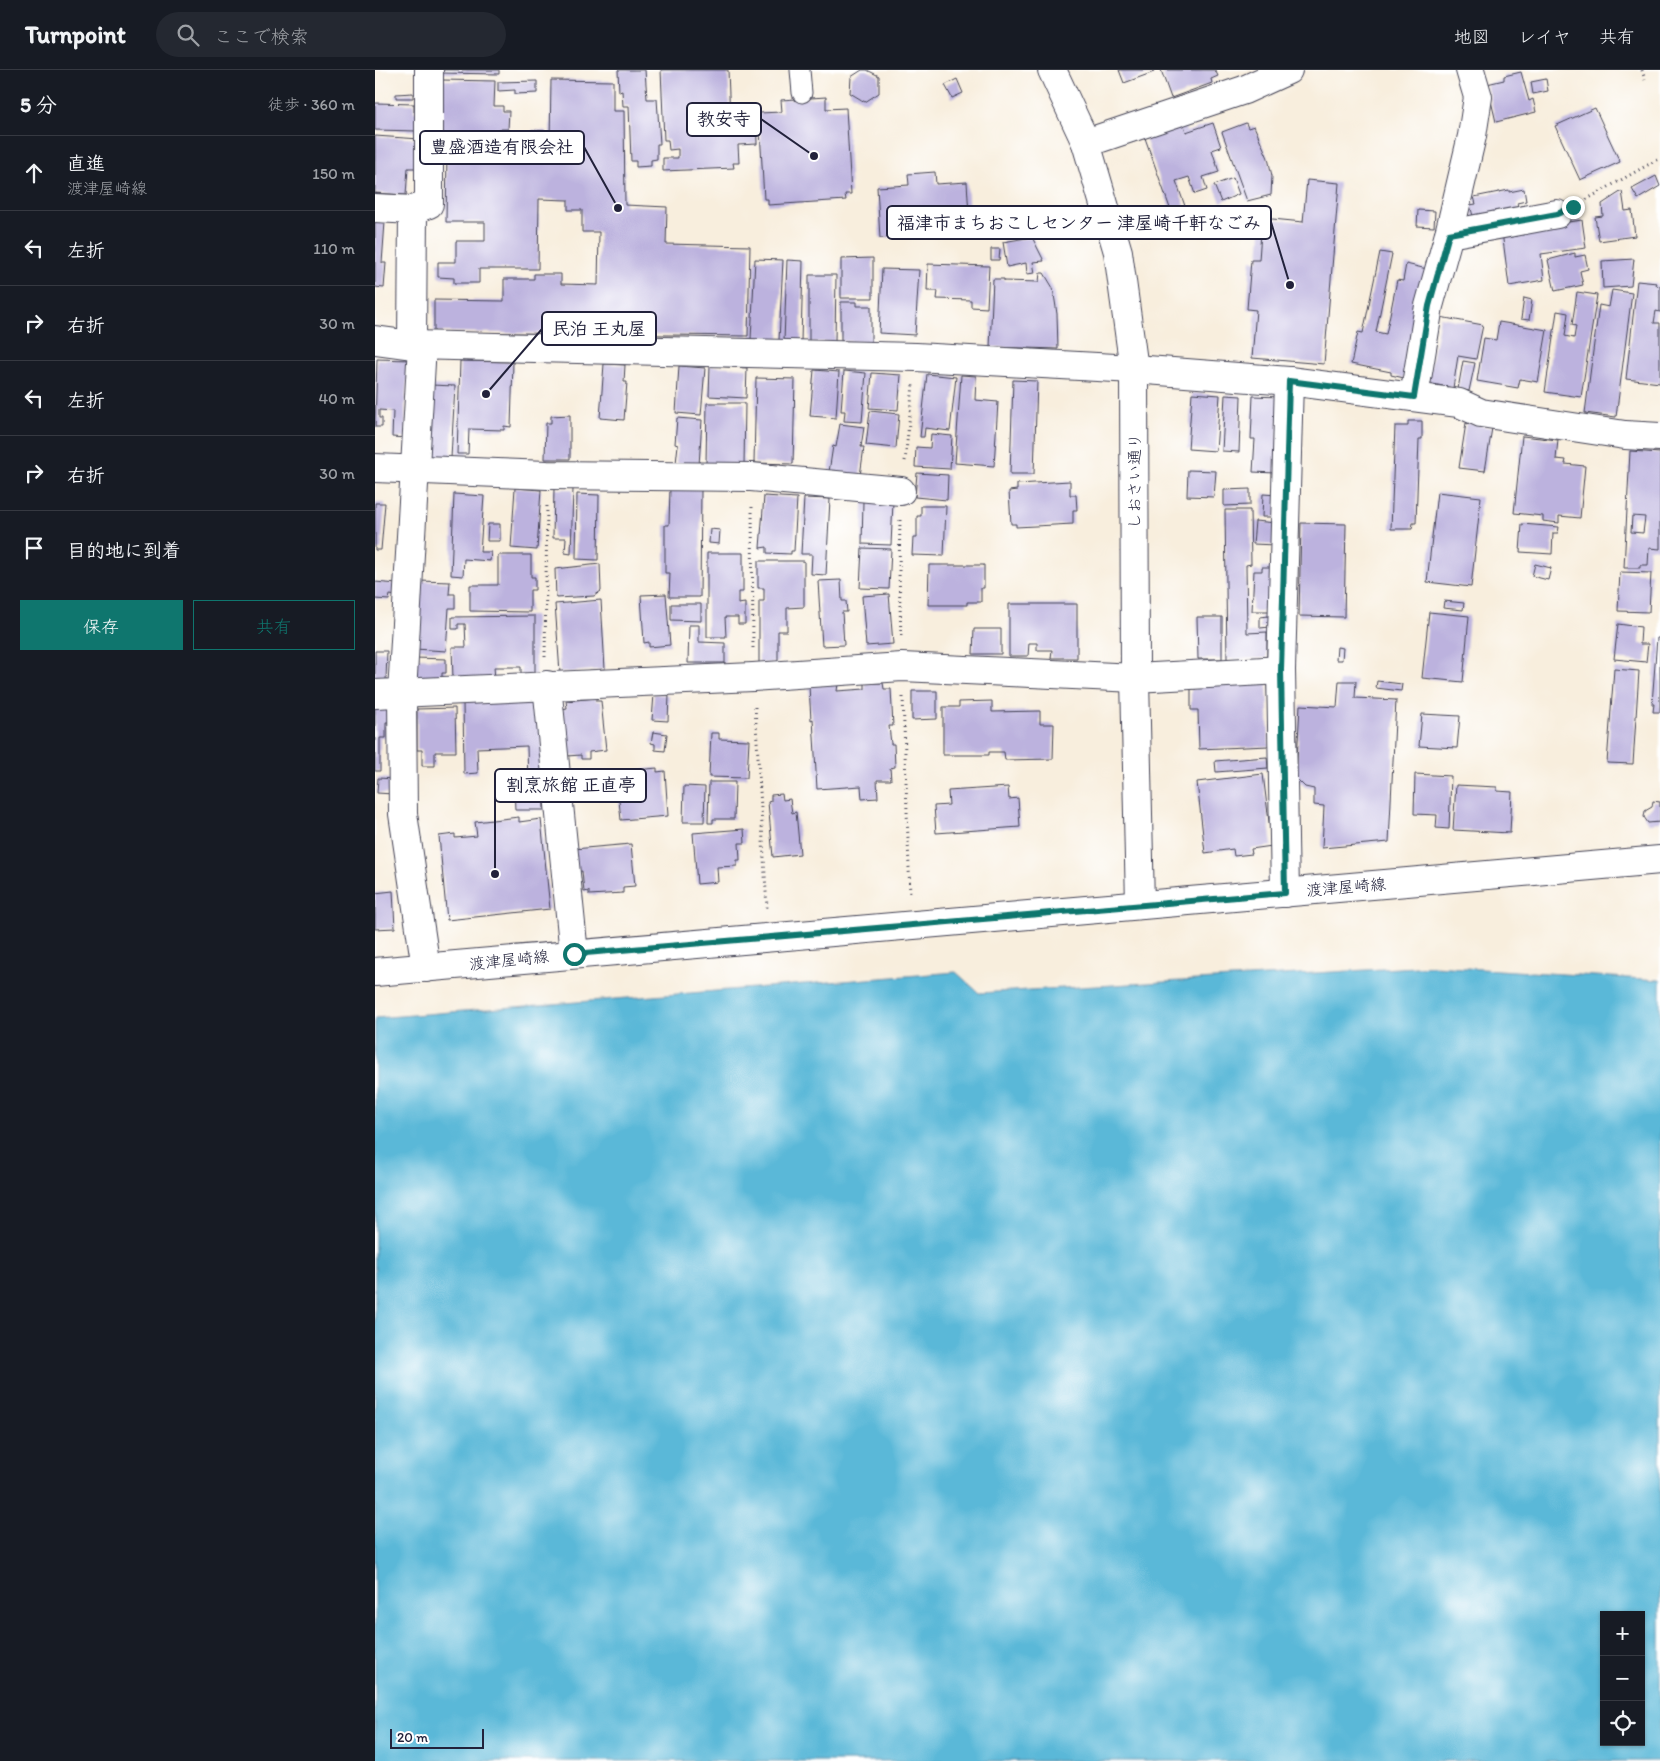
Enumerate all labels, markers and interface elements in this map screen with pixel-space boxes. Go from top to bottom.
search box [156,12,506,57]
text: Turnpoint [25,20,126,49]
icon: search [174,21,202,49]
text: ここで検索 [214,25,309,48]
text: 地図 [1454,26,1490,48]
text: レイヤ [1518,26,1571,48]
text: 共有 [1599,26,1635,48]
text: 5 分 [20,92,57,117]
text: 徒歩 · 360 m [268,95,355,114]
callout: 教安寺 [687,103,761,136]
text: 教安寺 [697,108,751,130]
callout: 豊盛酒造有限会社 [420,131,584,164]
text: 豊盛酒造有限会社 [430,136,574,158]
text: 直進 [67,152,105,175]
icon: ahead [20,159,48,187]
text: 150 m [312,164,355,183]
text: 渡津屋崎線 [67,179,147,198]
route end [1562,196,1585,219]
callout: 福津市まちおこしセンター 津屋崎千軒なごみ [887,206,1271,239]
text: 福津市まちおこしセンター 津屋崎千軒なごみ [897,212,1261,234]
icon: left [20,234,48,262]
text: 左折 [67,239,105,262]
text: 110 m [313,239,355,258]
icon: right [20,309,48,337]
callout: 民泊 王丸屋 [542,312,656,345]
text: 右折 [67,314,105,337]
text: 30 m [319,314,355,333]
text: 民泊 王丸屋 [552,318,646,340]
icon: left [20,384,48,412]
text: 左折 [67,389,105,412]
text: 40 m [318,389,355,408]
street label: しおさい通り [1125,433,1144,529]
icon: right [20,459,48,487]
text: 右折 [67,464,105,487]
text: 30 m [319,464,355,483]
icon: arrive [20,534,48,562]
text: 目的地に到着 [67,539,181,562]
button: 保存 [20,600,183,650]
button: 共有 [193,600,355,650]
callout: 割烹旅館 正直亭 [495,769,646,802]
text: 割烹旅館 正直亭 [506,774,636,796]
street label: 渡津屋崎線 [1305,874,1387,900]
route start [563,943,586,966]
street label: 渡津屋崎線 [468,946,550,974]
map controls [1600,1611,1645,1746]
button: + [1600,1611,1645,1656]
button: − [1600,1656,1645,1701]
button: locate [1600,1701,1645,1746]
scale bar [390,1726,484,1749]
text: 20 m [397,1729,428,1746]

